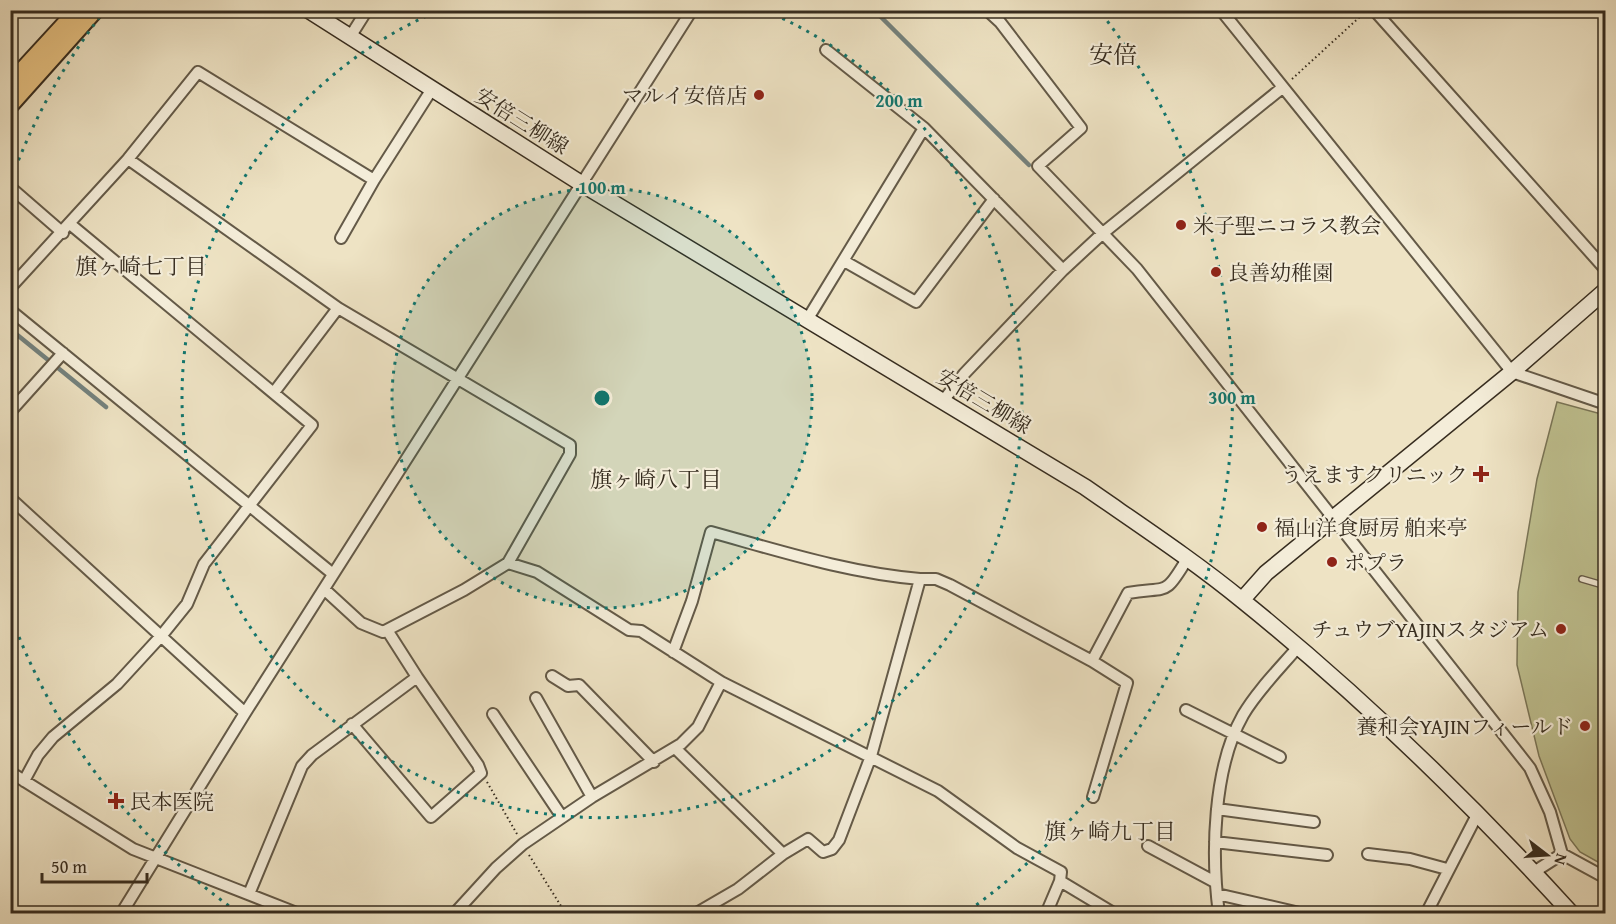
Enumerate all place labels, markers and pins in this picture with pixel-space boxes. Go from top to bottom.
place label: マルイ安倍店 [622,80,747,111]
marker: マルイ安倍店 [752,88,766,102]
place label: 米子聖ニコラス教会 [1193,210,1381,241]
marker: 米子聖ニコラス教会 [1174,218,1188,232]
place label: 良善幼稚園 [1228,257,1333,288]
marker: 良善幼稚園 [1209,265,1223,279]
centre of rings [592,388,612,408]
place label: うえますクリニック [1281,459,1468,490]
marker: うえますクリニック [1472,465,1490,483]
place label: 福山洋食厨房 舶来亭 [1274,512,1468,543]
marker: 福山洋食厨房 舶来亭 [1255,520,1269,534]
place label: ポプラ [1344,547,1407,578]
marker: ポプラ [1325,555,1339,569]
place label: チュウブYAJINスタジアム [1312,614,1549,645]
marker: チュウブYAJINスタジアム [1554,622,1568,636]
place label: 養和会YAJINフィールド [1357,711,1573,742]
marker: 養和会YAJINフィールド [1578,719,1592,733]
place label: 民本医院 [130,786,214,817]
marker: 民本医院 [107,792,125,810]

